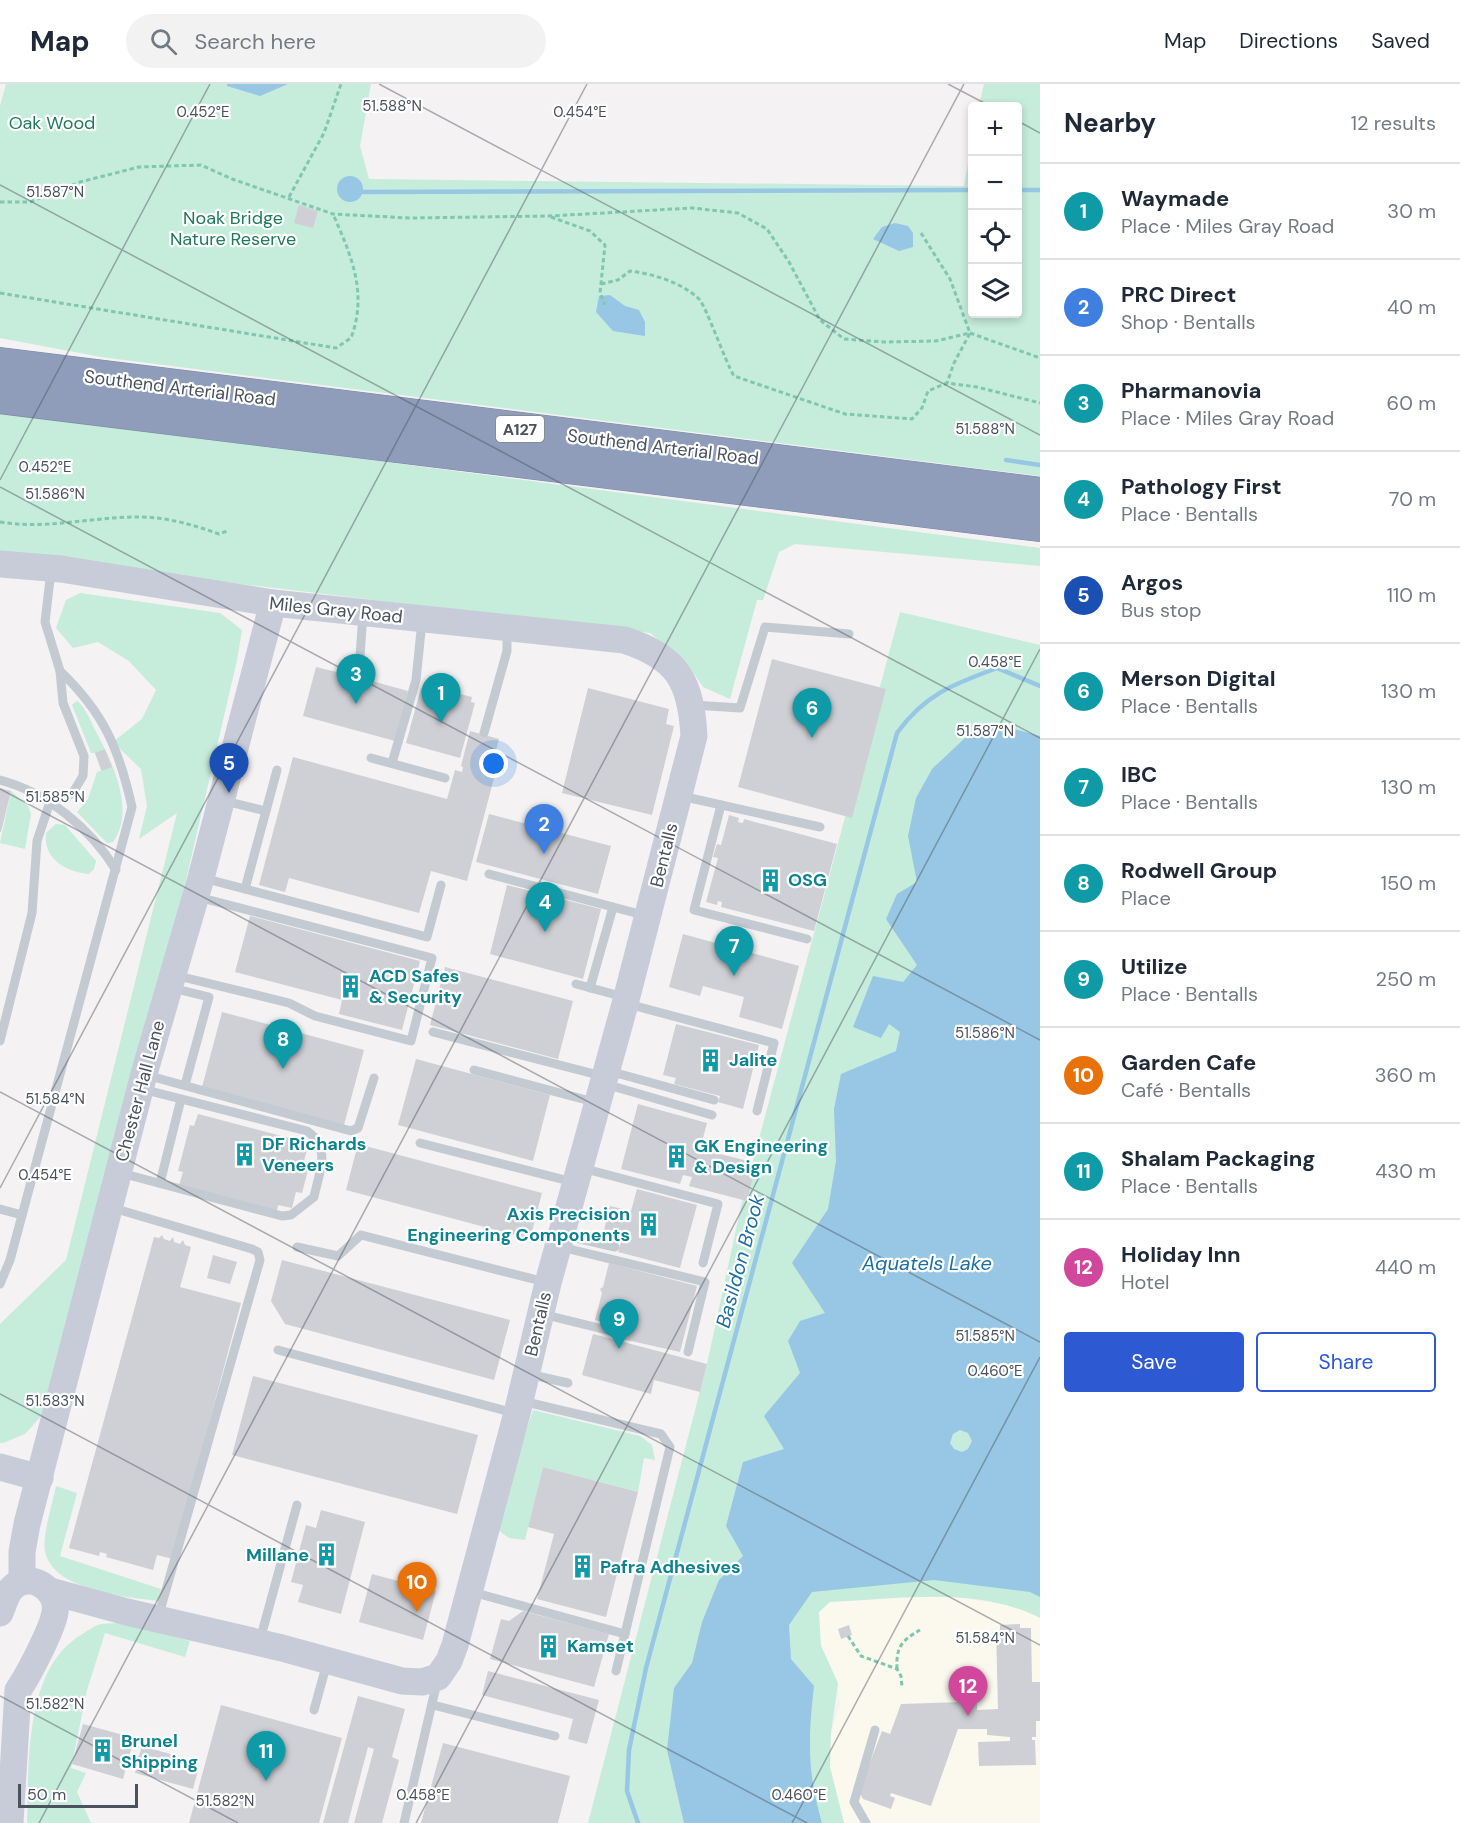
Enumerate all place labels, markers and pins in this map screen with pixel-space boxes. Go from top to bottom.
pin: 3 [336,654,376,704]
pin: 1 [422,674,460,723]
pin: 6 [792,688,832,738]
pin: 5 [210,744,248,793]
pin: 2 [524,804,564,854]
building icon: OSG [757,867,783,893]
place label: OSG [788,868,827,892]
pin: 4 [526,882,564,932]
pin: 7 [714,926,754,976]
place label: ACD Safes & Security [369,964,462,1009]
building icon: ACD Safes & Security [338,973,364,999]
pin: 8 [264,1020,302,1069]
building icon: Jalite [698,1047,724,1073]
place label: Jalite [729,1048,778,1072]
place label: DF Richards Veneers [262,1132,366,1177]
place label: GK Engineering & Design [694,1134,828,1179]
building icon: DF Richards Veneers [231,1141,257,1167]
building icon: GK Engineering & Design [663,1143,689,1169]
place label: Axis Precision Engineering Components [407,1202,630,1247]
building icon: Axis Precision Engineering Components [635,1211,661,1237]
pin: 9 [600,1300,638,1349]
building icon: Millane [314,1542,340,1568]
place label: Millane [246,1543,309,1567]
building icon: Pafra Adhesives [569,1554,595,1580]
place label: Pafra Adhesives [600,1555,741,1579]
pin: 10 [398,1562,436,1612]
building icon: Kamset [536,1633,562,1659]
place label: Kamset [567,1634,634,1658]
pin: 12 [948,1666,988,1716]
place label: Brunel Shipping [121,1729,198,1774]
pin: 11 [246,1732,286,1781]
building icon: Brunel Shipping [90,1738,116,1764]

